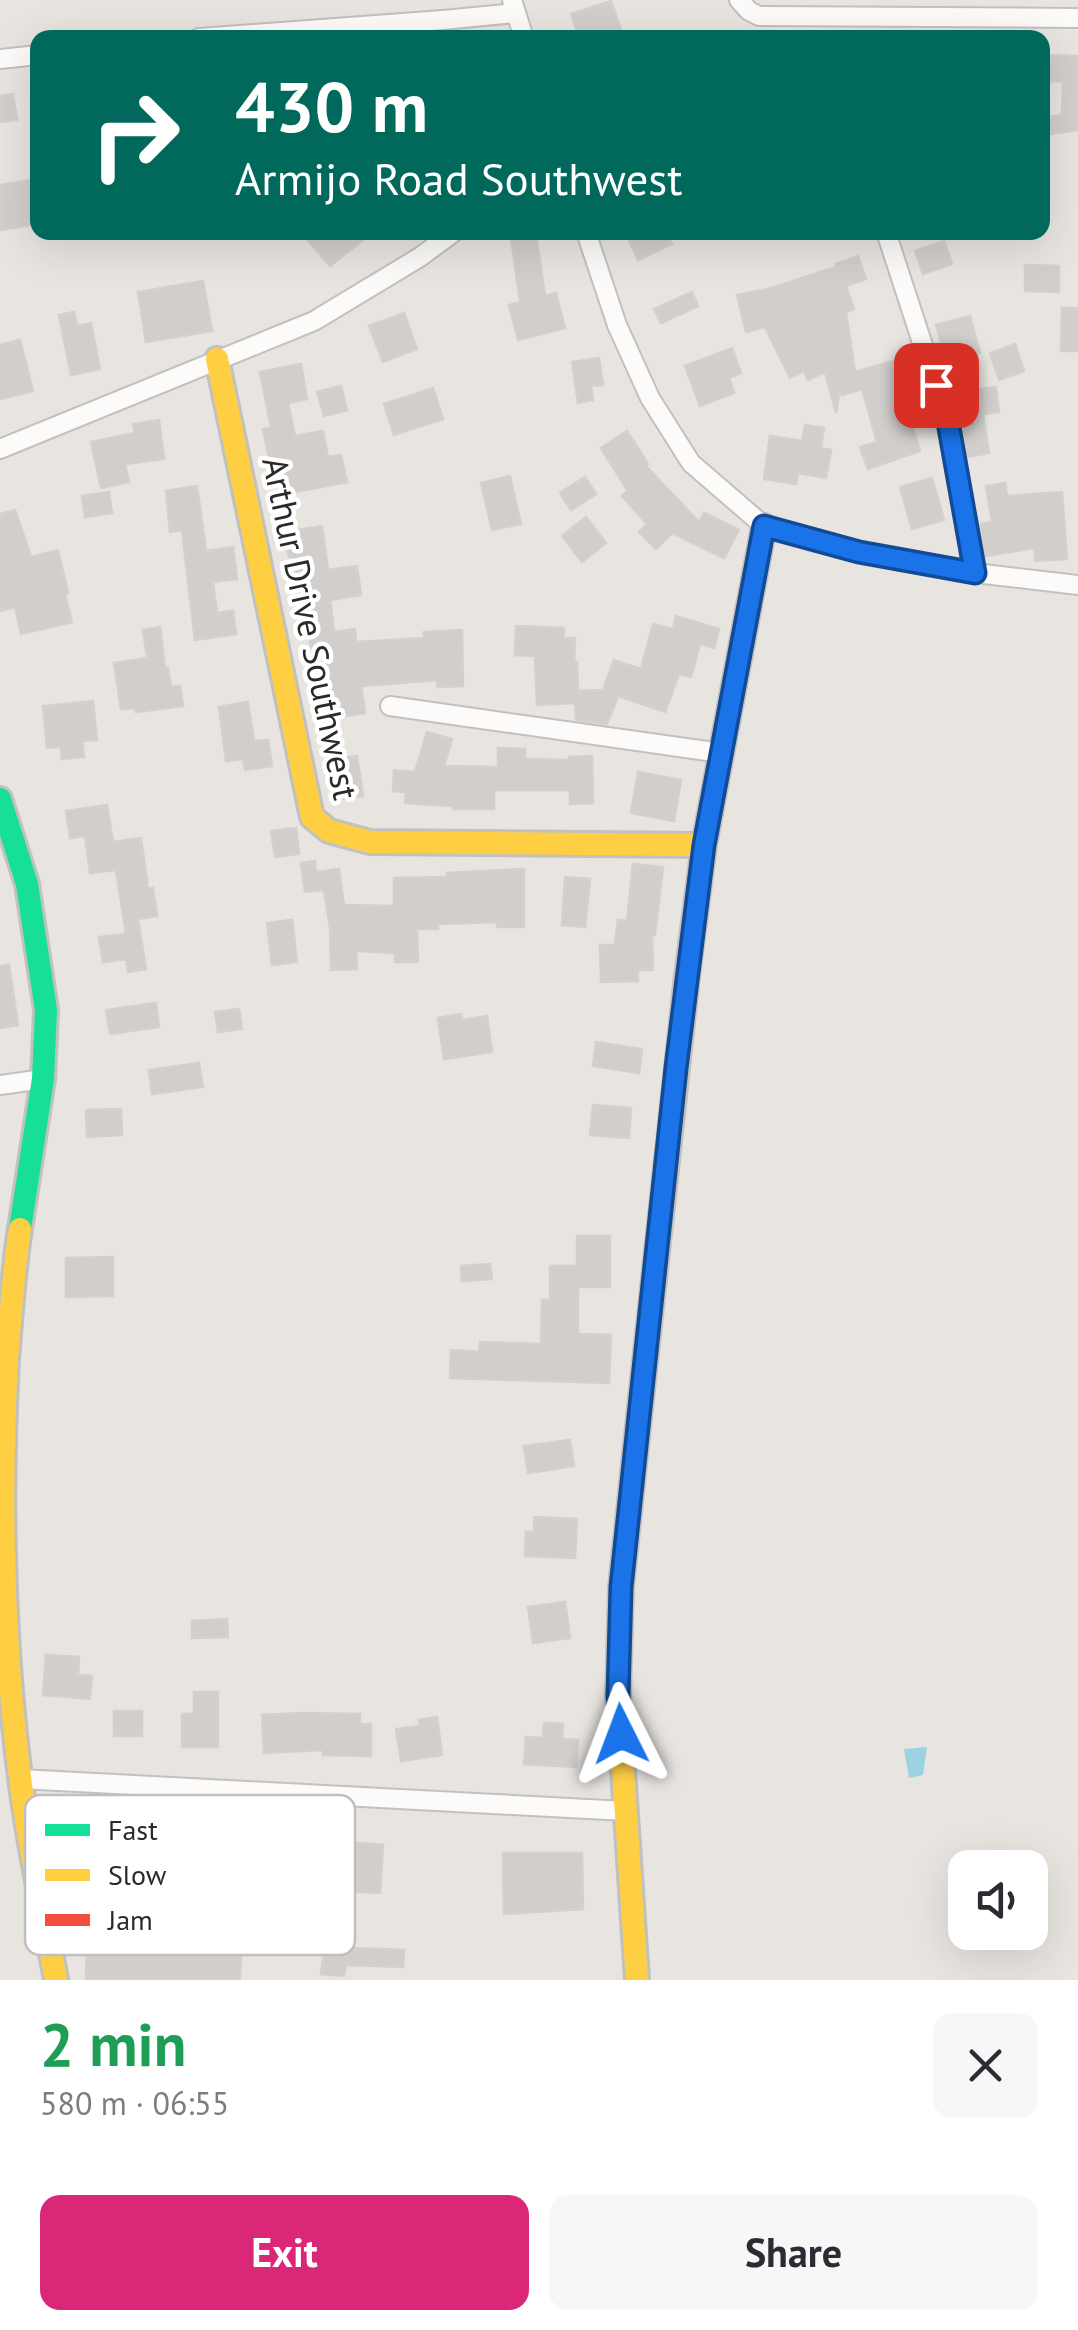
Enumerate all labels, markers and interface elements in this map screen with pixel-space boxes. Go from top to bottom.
text: 430 m [235,61,428,151]
icon: right [70,70,200,200]
text: Armijo Road Southwest [235,149,682,207]
pin [894,343,979,428]
icon: arrive [909,358,964,413]
street label: Arthur Drive Southwest [252,452,370,804]
position arrow [569,1682,673,1786]
legend [25,1795,355,1955]
text: Fast [108,1811,158,1848]
map controls [948,1850,1048,1950]
button: sound [948,1850,1048,1950]
text: Slow [108,1856,167,1893]
text: Jam [107,1901,153,1938]
text: 2 min [40,2005,186,2083]
button: close [933,2013,1038,2118]
text: 580 m · 06:55 [40,2082,229,2124]
button: Exit [40,2195,529,2310]
button: Share [549,2195,1038,2310]

